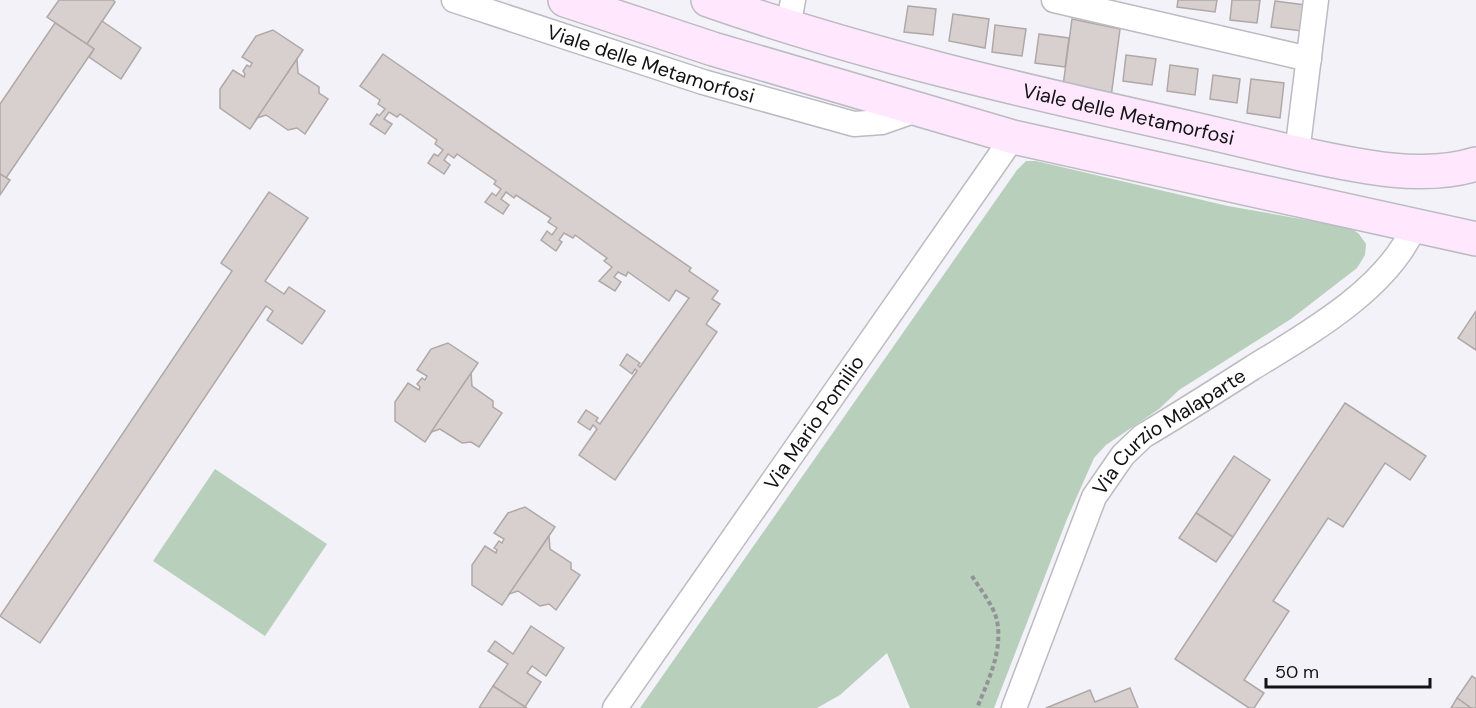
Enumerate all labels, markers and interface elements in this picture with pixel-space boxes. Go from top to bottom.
street label: Viale delle Metamorfosi [544,19,758,109]
street label: Viale delle Metamorfosi [1020,77,1237,151]
street label: Via Mario Pomilio [758,350,870,495]
street label: Via Curzio Malaparte [1086,362,1251,500]
scale bar [1266,651,1430,689]
text: 50 m [1275,660,1319,684]

